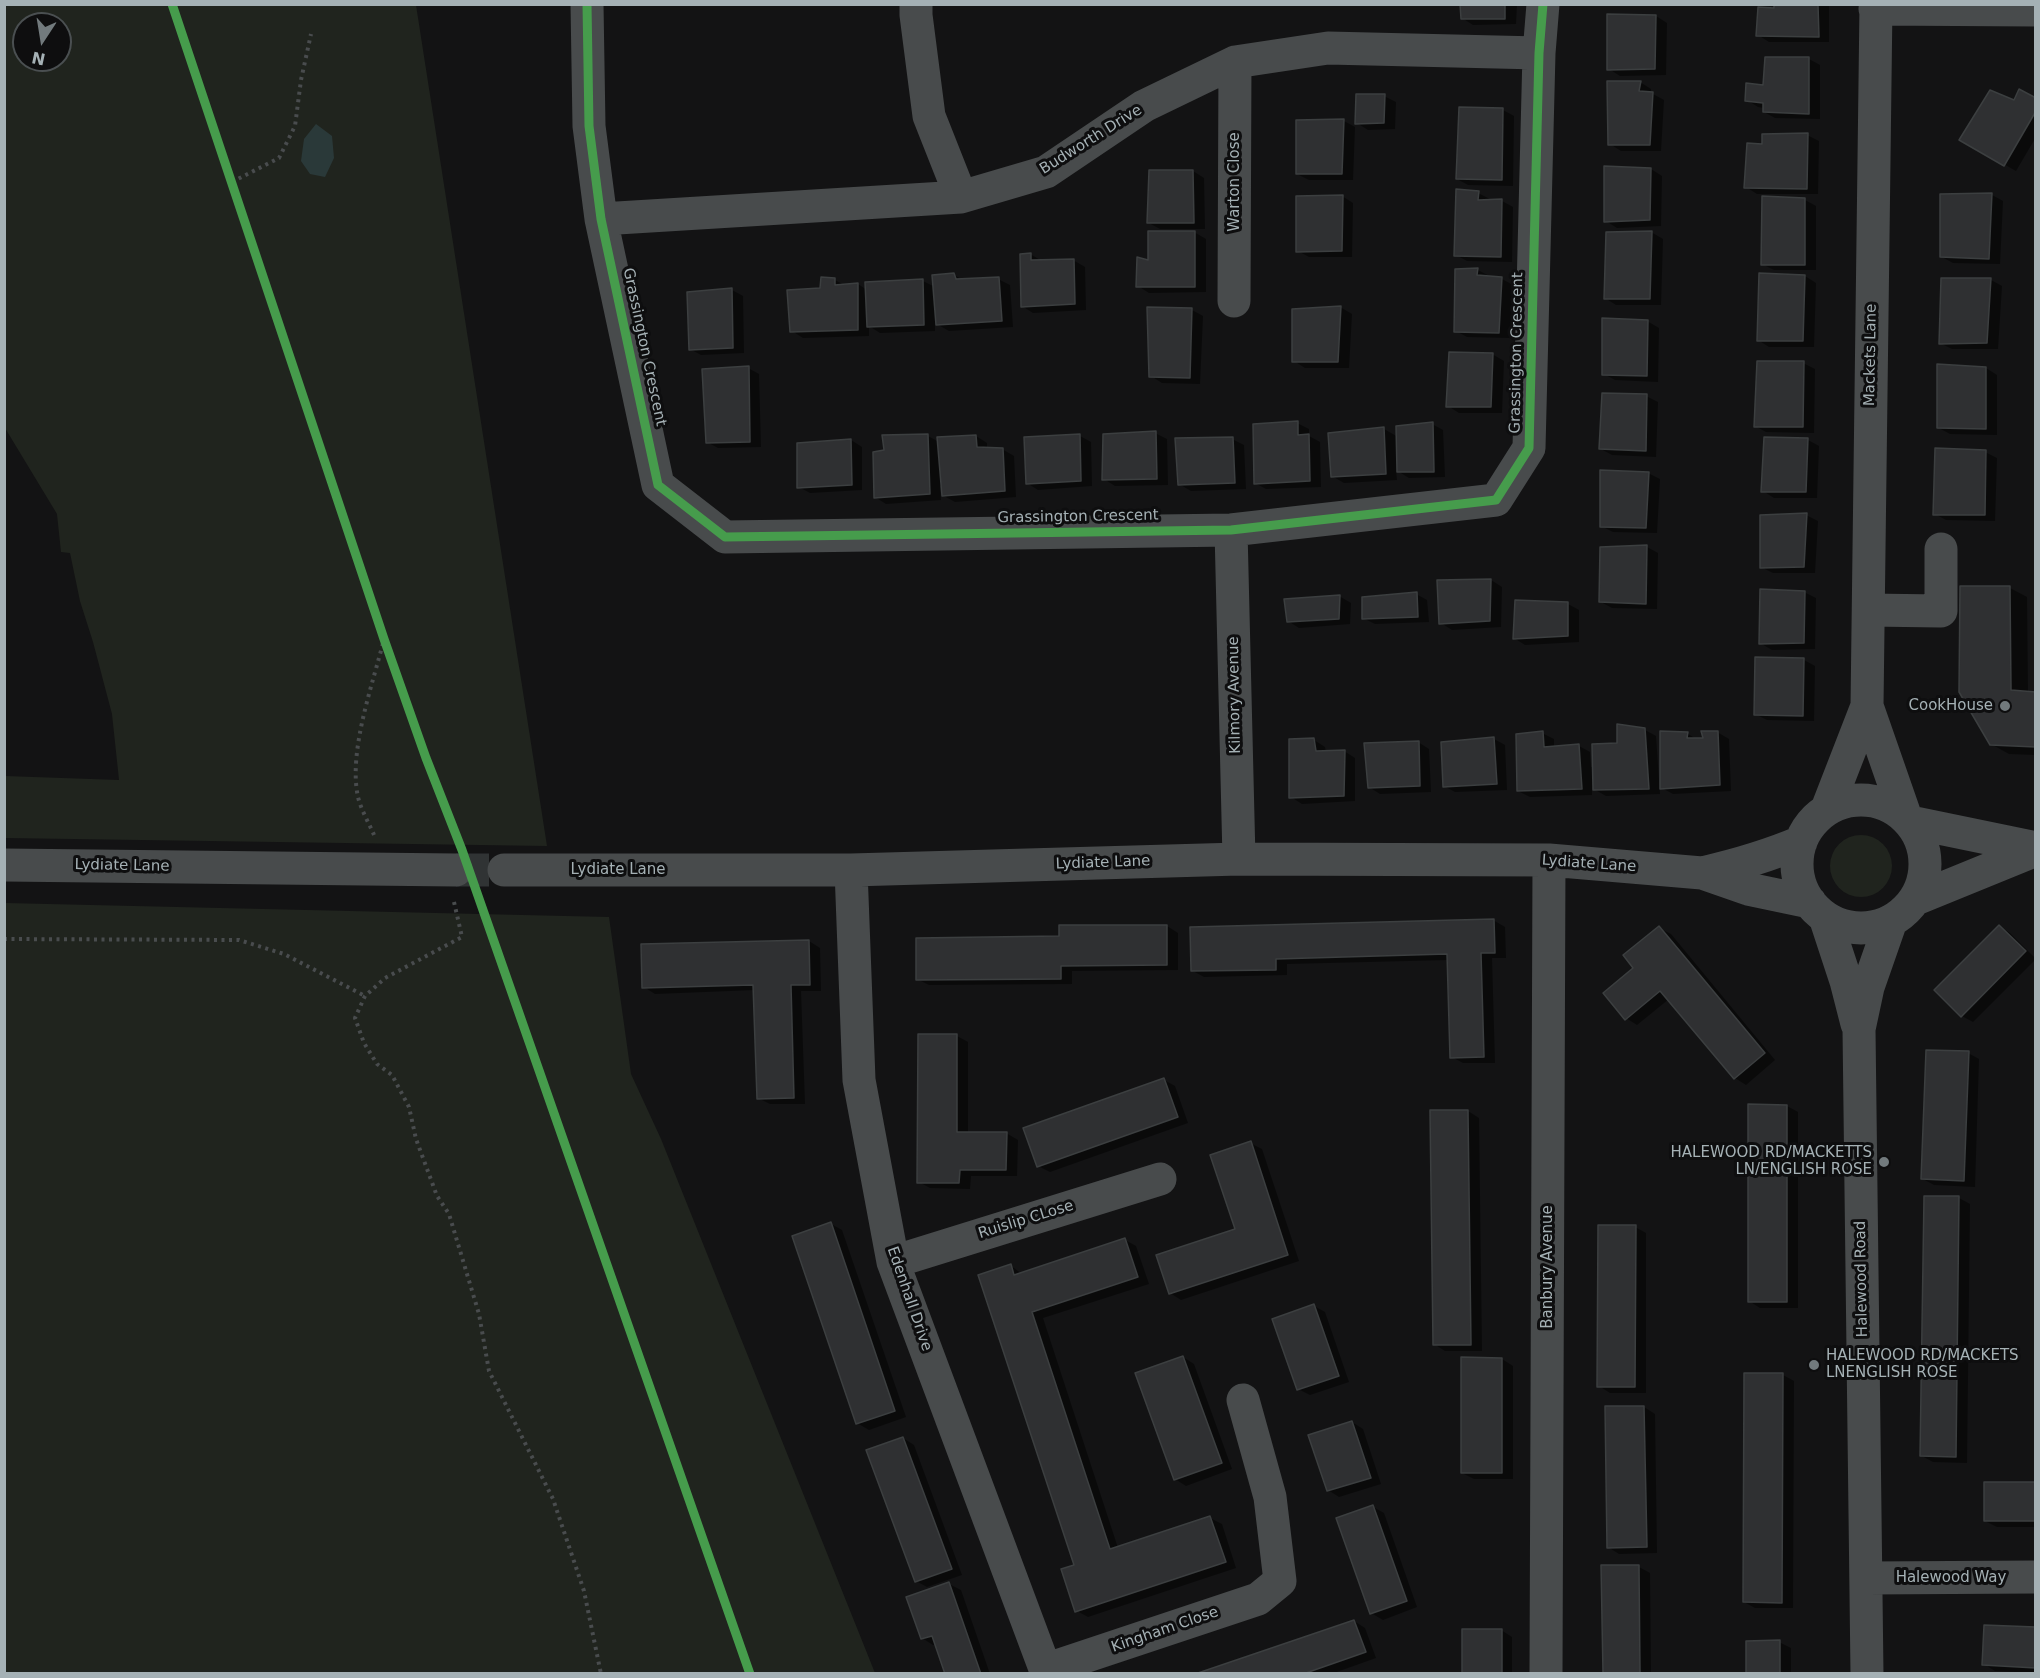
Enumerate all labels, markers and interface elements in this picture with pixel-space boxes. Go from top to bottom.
north arrow [12,12,72,72]
text: N [30,47,47,69]
street label: Budworth Drive [1037,101,1145,179]
street label: Warton Close [1226,132,1244,232]
street label: Grassington Crescent [618,266,670,428]
street label: Grassington Crescent [1507,272,1527,434]
street label: Mackets Lane [1861,304,1881,406]
street label: Grassington Crescent [997,507,1159,527]
street label: Kilmory Avenue [1225,636,1245,754]
place label: CookHouse [1908,697,1993,715]
marker: CookHouse [1998,699,2012,713]
street label: Lydiate Lane [1055,852,1151,874]
street label: Lydiate Lane [1541,852,1637,876]
street label: Lydiate Lane [74,856,170,876]
street label: Lydiate Lane [571,861,665,879]
place label: HALEWOOD RD/MACKETTS LN/ENGLISH ROSE [1671,1144,1872,1179]
marker: HALEWOOD RD/MACKETTS LN/ENGLISH ROSE [1877,1155,1891,1169]
street label: Ruislip CLose [976,1197,1076,1243]
street label: Banbury Avenue [1539,1205,1557,1329]
street label: Halewood Road [1852,1221,1872,1337]
street label: Edenhall Drive [883,1244,935,1354]
place label: HALEWOOD RD/MACKETS LNENGLISH ROSE [1826,1347,2019,1382]
marker: HALEWOOD RD/MACKETS LNENGLISH ROSE [1807,1358,1821,1372]
street label: Halewood Way [1896,1569,2006,1587]
street label: Kingham Close [1109,1603,1221,1657]

